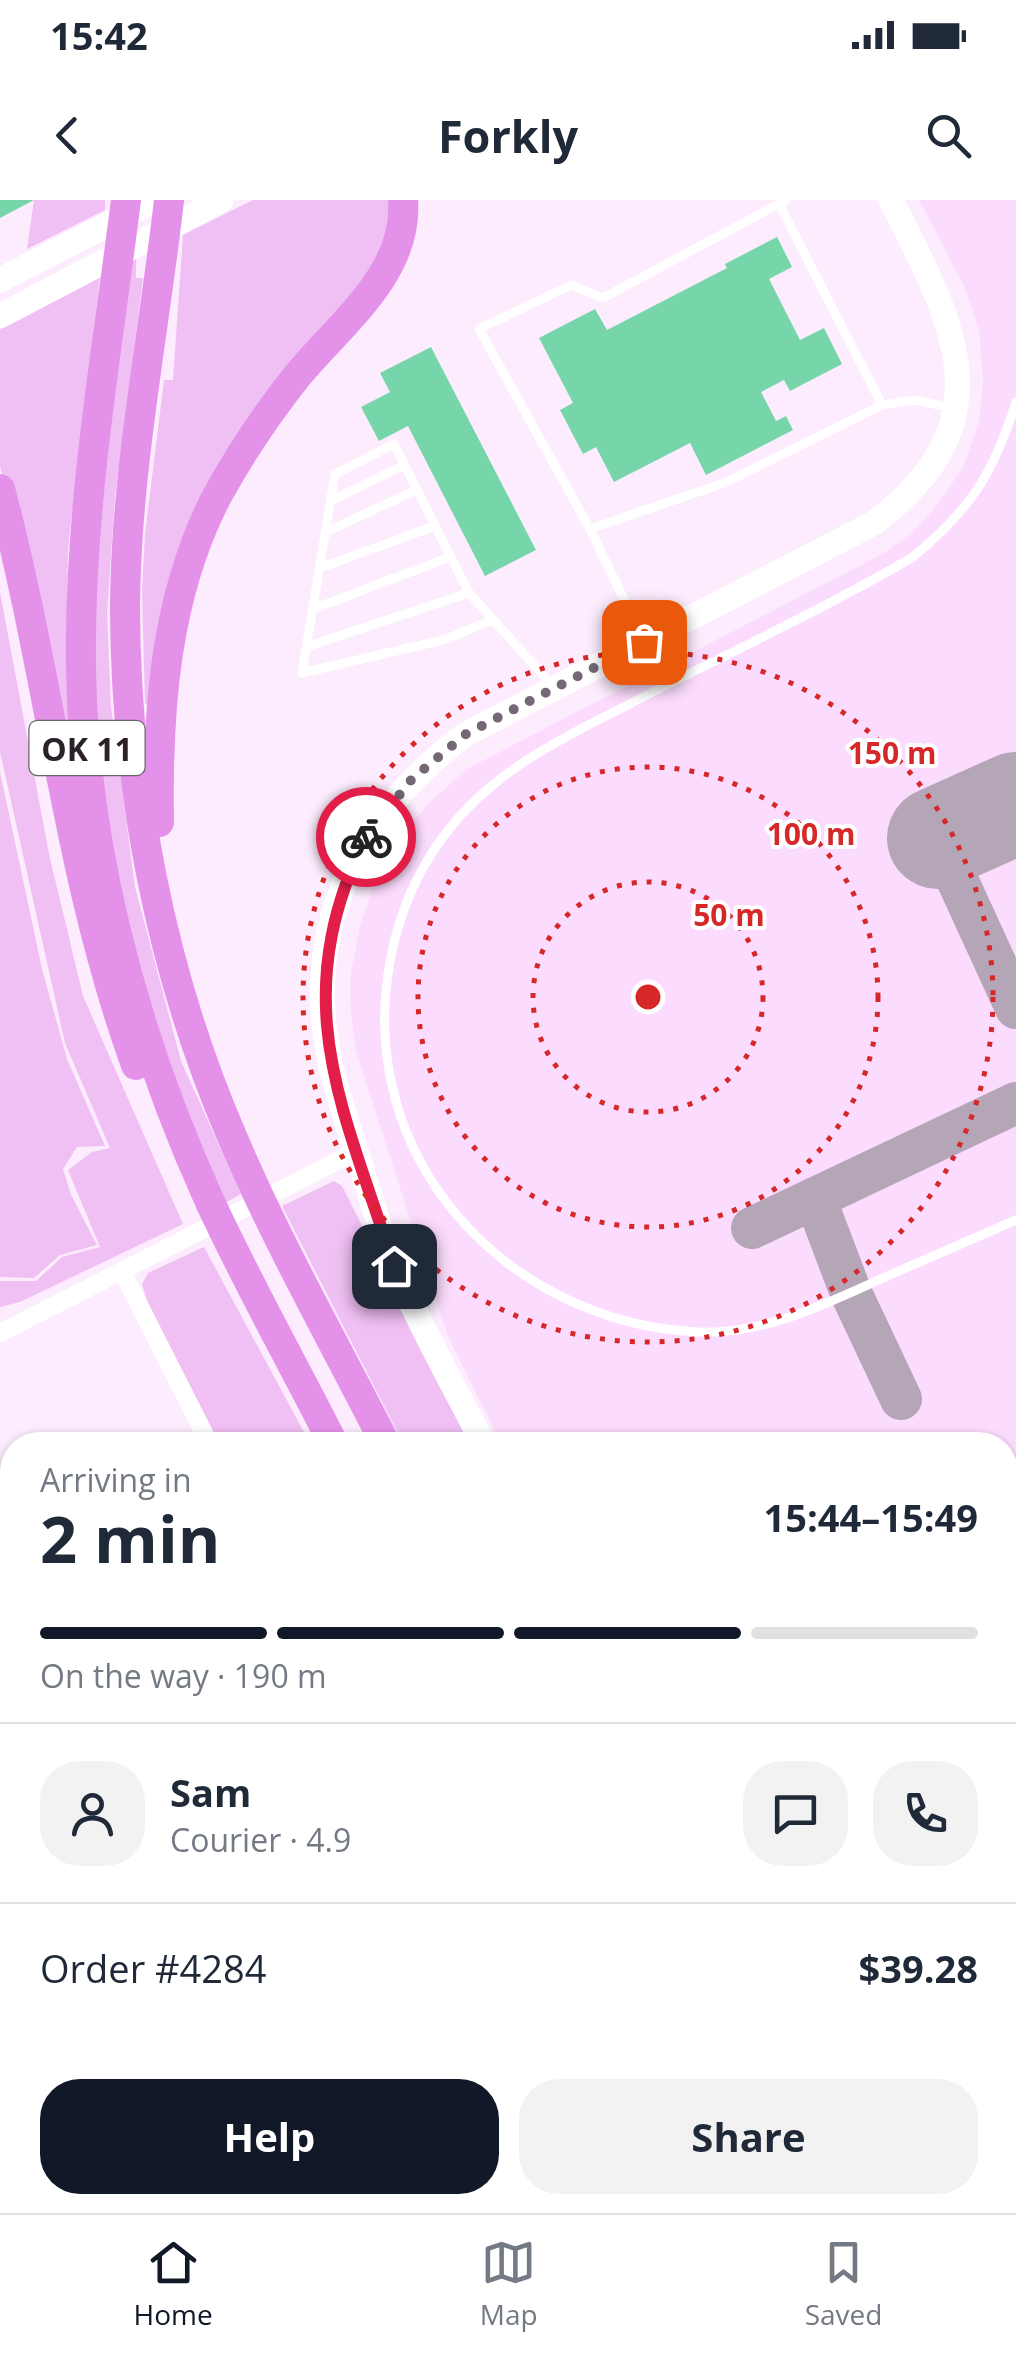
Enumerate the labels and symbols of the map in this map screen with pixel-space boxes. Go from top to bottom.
pin [602,600,687,685]
road number: OK 11 [29,721,144,775]
text: 150 m [848,732,936,773]
courier [316,787,416,887]
text: 100 m [767,813,855,854]
text: 50 m [693,894,765,935]
centre of rings [630,979,666,1015]
pin [352,1224,437,1309]

